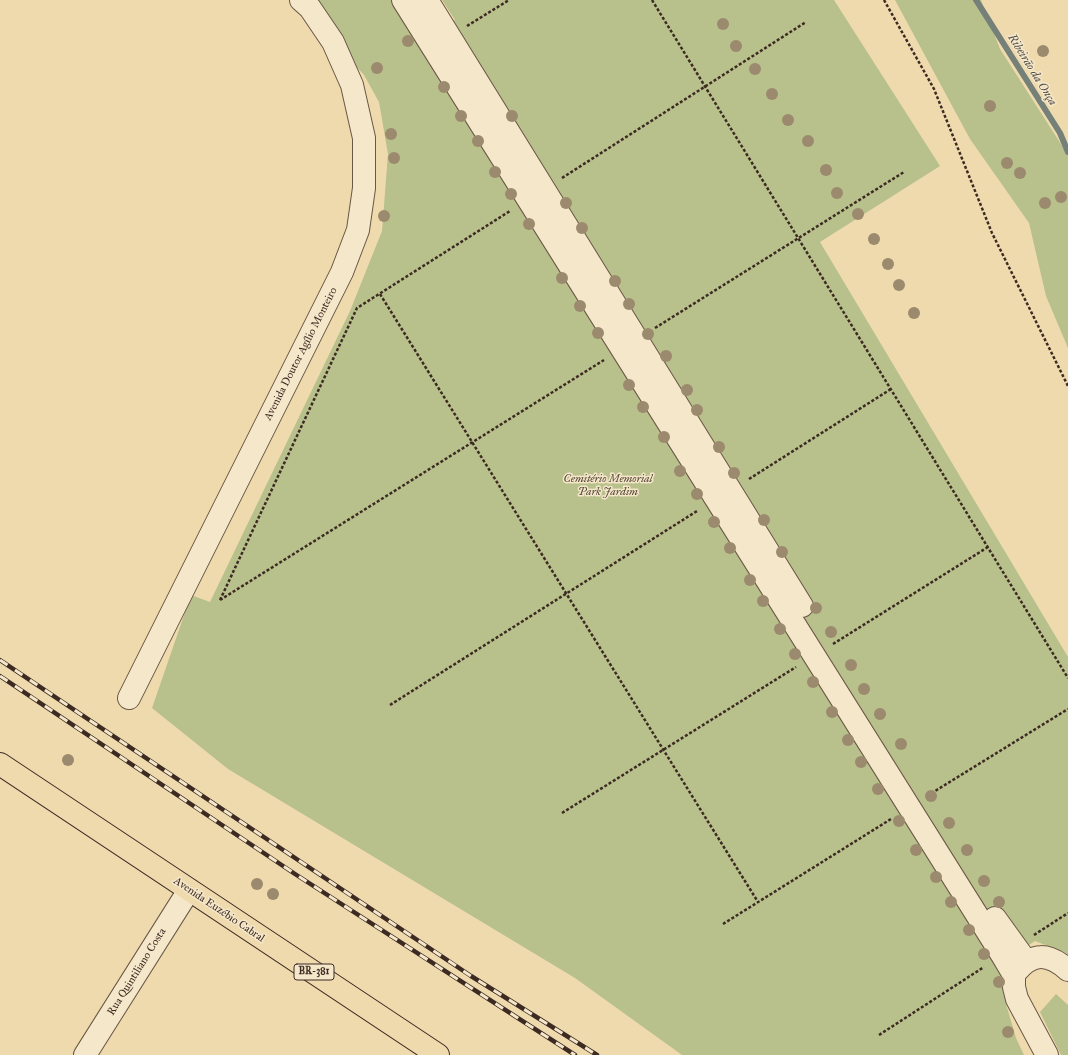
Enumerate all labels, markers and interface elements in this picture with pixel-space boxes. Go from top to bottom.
water label: Ribeirão da Onça [1004,32,1060,108]
street label: Avenida Doutor Agílio Monteiro [262,285,340,423]
park label: Cemitério Memorial Park Jardim [564,472,652,498]
street label: Avenida Euzébio Cabral [171,875,267,945]
street label: Rua Quintiliano Costa [105,926,169,1018]
road number: BR-381 [294,964,334,980]

